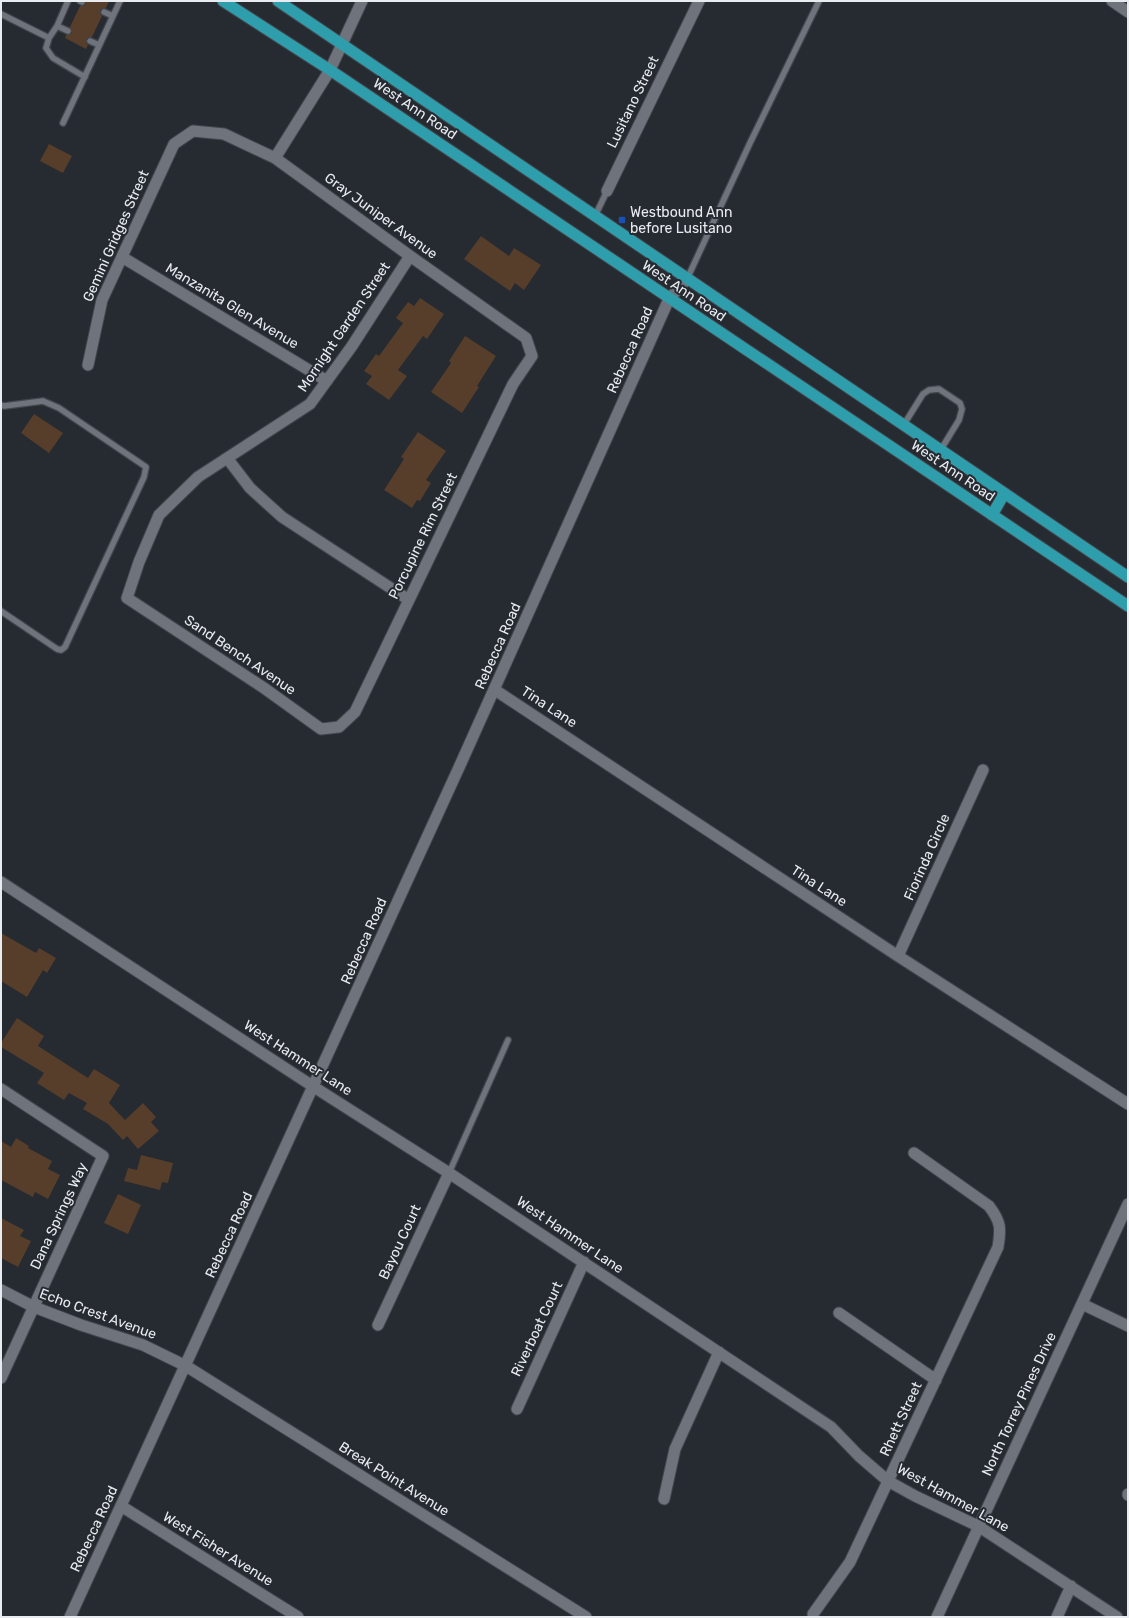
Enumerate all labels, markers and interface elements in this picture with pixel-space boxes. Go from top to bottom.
street label: Lusitano Street [603,53,663,151]
street label: West Ann Road [370,75,460,143]
street label: Gemini Gridges Street [79,167,153,304]
street label: Gray Juniper Avenue [321,169,441,263]
place label: Westbound Ann before Lusitano [630,204,732,237]
marker: Westbound Ann before Lusitano [617,215,627,225]
street label: West Ann Road [639,257,729,325]
street label: Mornight Garden Street [294,258,394,395]
street label: Manzanita Glen Avenue [162,260,302,353]
street label: Rebecca Road [603,304,657,396]
street label: West Ann Road [908,437,998,505]
street label: Porcupine Rim Street [385,469,461,602]
street label: Rebecca Road [471,600,525,692]
street label: Sand Bench Avenue [181,611,299,699]
street label: Tina Lane [518,683,580,731]
street label: Fiorinda Circle [900,811,954,903]
street label: Tina Lane [788,862,850,910]
street label: Rebecca Road [337,895,391,987]
street label: West Hammer Lane [241,1017,355,1099]
street label: Dana Springs Way [27,1160,91,1272]
street label: Rebecca Road [202,1189,256,1281]
street label: West Hammer Lane [513,1193,627,1277]
street label: Bayou Court [375,1201,425,1282]
street label: Riverboat Court [508,1278,567,1379]
street label: Echo Crest Avenue [37,1285,159,1343]
street label: North Torrey Pines Drive [978,1329,1060,1479]
street label: Rhett Street [876,1379,926,1459]
street label: Break Point Avenue [336,1438,452,1520]
street label: West Hammer Lane [894,1460,1012,1536]
street label: Rebecca Road [67,1483,121,1575]
street label: West Fisher Avenue [160,1508,276,1590]

